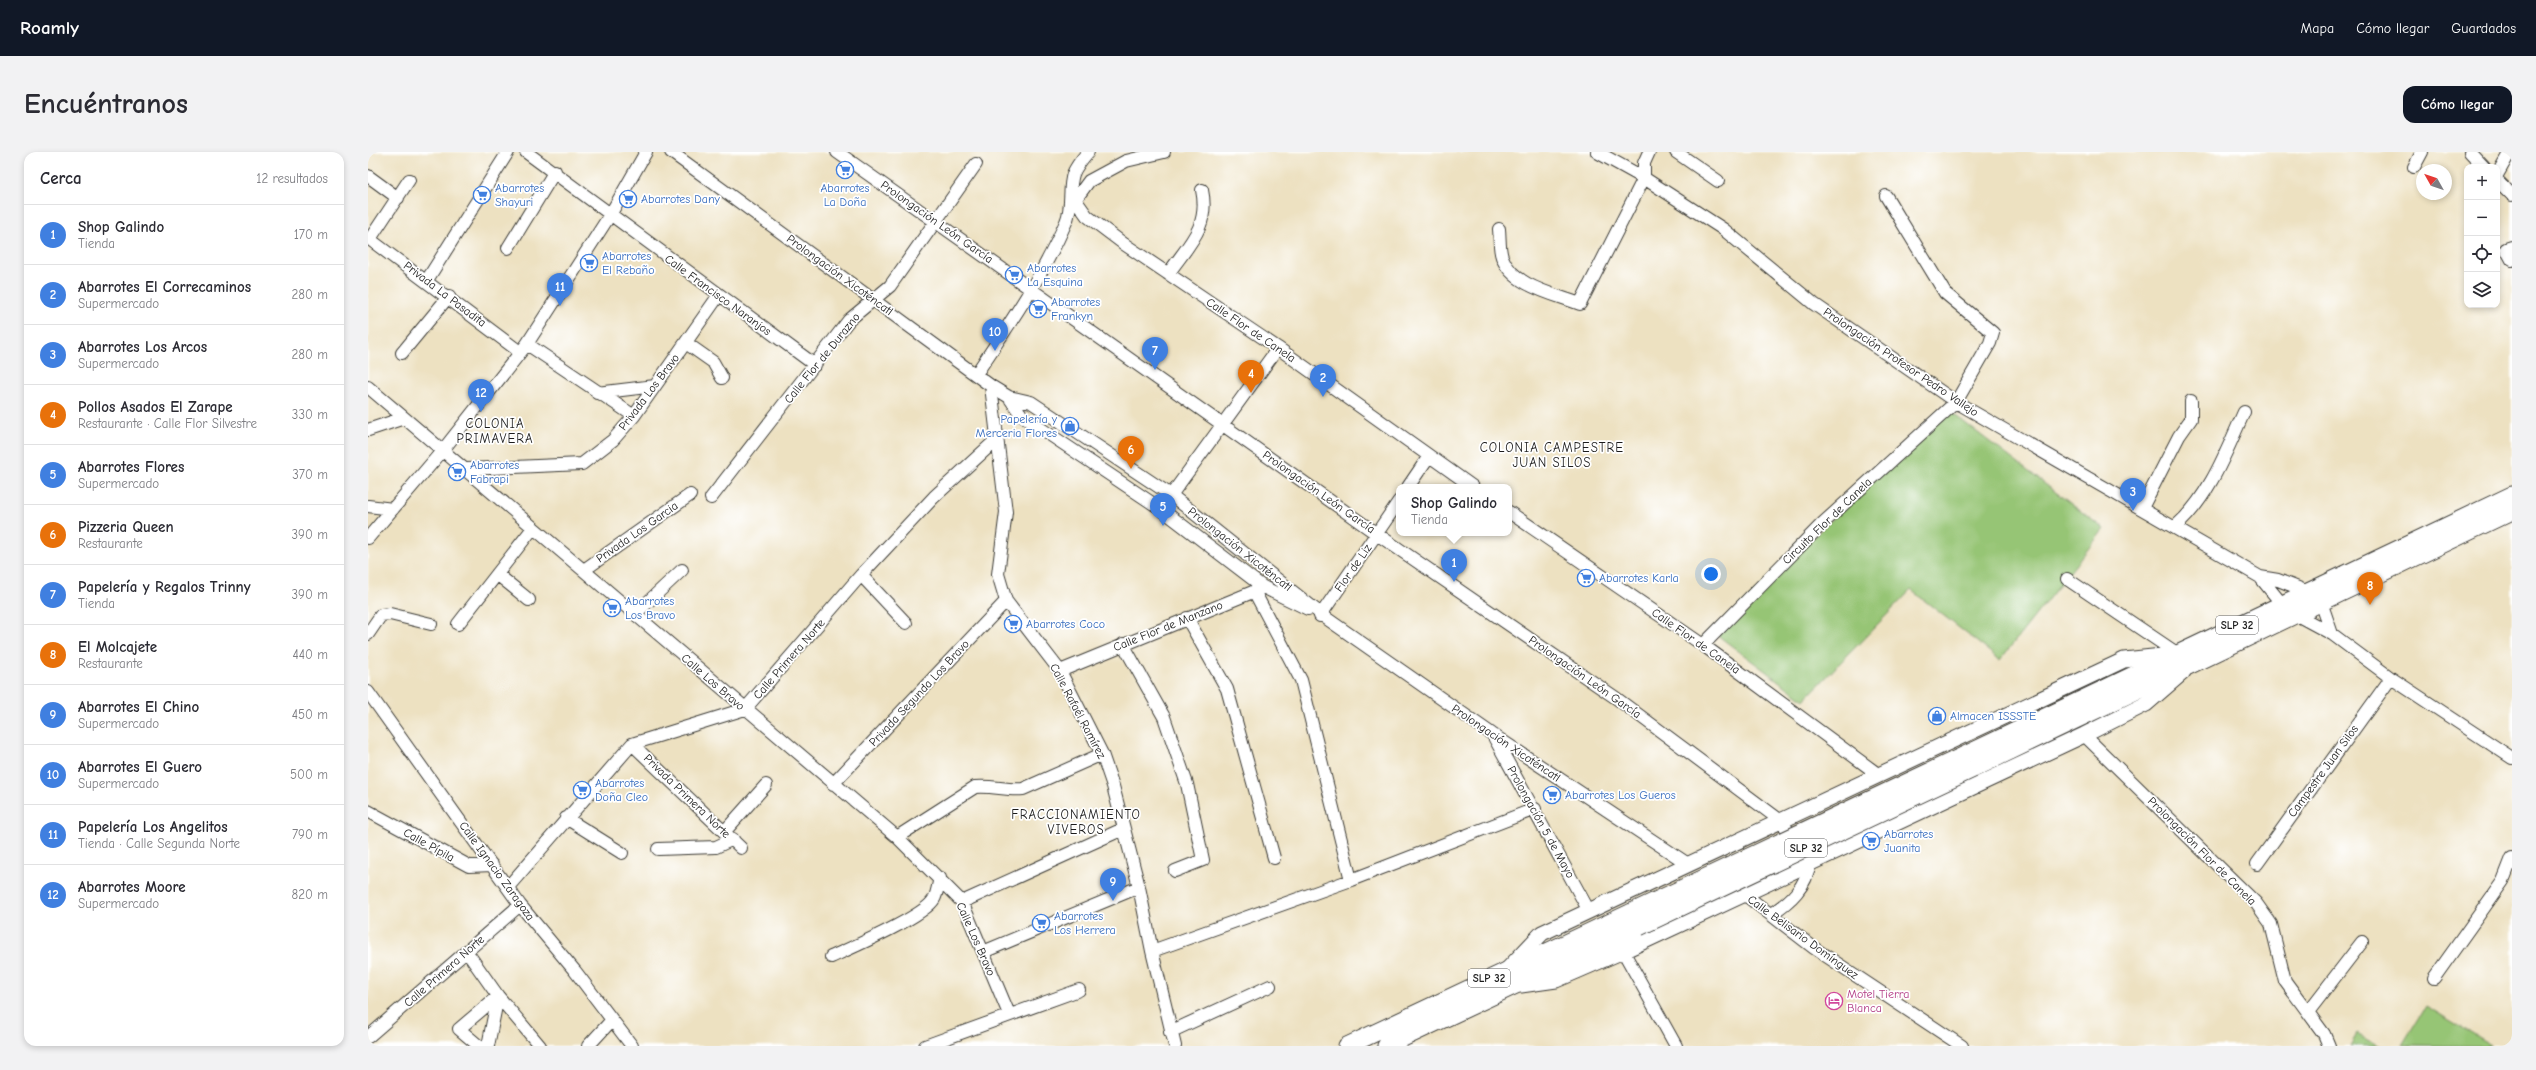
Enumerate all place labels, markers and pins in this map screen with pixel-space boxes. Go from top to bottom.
supermarket icon: Abarrotes La Doña [835,160,855,180]
place label: Abarrotes Shayuri [495,181,544,209]
place label: Abarrotes La Doña [820,181,870,209]
supermarket icon: Abarrotes Shayuri [472,185,492,205]
supermarket icon: Abarrotes Dany [618,189,638,209]
place label: Abarrotes Dany [641,192,721,206]
place label: Abarrotes El Rebaño [602,249,655,277]
supermarket icon: Abarrotes El Rebaño [579,253,599,273]
place label: Abarrotes La Esquina [1027,261,1083,289]
supermarket icon: Abarrotes La Esquina [1004,265,1024,285]
pin: 11 [547,273,573,306]
place label: Abarrotes Frankyn [1051,295,1100,323]
supermarket icon: Abarrotes Frankyn [1028,299,1048,319]
pin: 10 [982,318,1008,351]
pin: 7 [1142,337,1168,370]
pin: 4 [1238,360,1264,393]
pin: 2 [1310,364,1336,397]
pin: 12 [468,379,494,412]
place label: Papelería y Merceria Flores [976,412,1058,440]
shop icon: Papelería y Merceria Flores [1060,416,1080,436]
pin: 6 [1118,436,1144,469]
place label: Abarrotes Fabrapi [470,458,519,486]
supermarket icon: Abarrotes Fabrapi [447,462,467,482]
pin: 3 [2120,478,2146,511]
pin: 5 [1150,493,1176,526]
pin: 1 [1441,549,1467,582]
supermarket icon: Abarrotes Karla [1576,568,1596,588]
place label: Abarrotes Karla [1599,571,1679,585]
pin: 8 [2357,572,2383,605]
place label: Abarrotes Los Bravo [625,594,675,622]
supermarket icon: Abarrotes Los Bravo [602,598,622,618]
supermarket icon: Abarrotes Coco [1003,614,1023,634]
place label: Abarrotes Coco [1026,617,1105,631]
shop icon: Almacen ISSSTE [1927,706,1947,726]
place label: Almacen ISSSTE [1950,709,2036,723]
place label: Abarrotes Doña Cleo [595,776,648,804]
supermarket icon: Abarrotes Doña Cleo [572,780,592,800]
supermarket icon: Abarrotes Los Gueros [1542,785,1562,805]
place label: Abarrotes Los Gueros [1565,788,1676,802]
place label: Abarrotes Juanita [1884,827,1933,855]
supermarket icon: Abarrotes Juanita [1861,831,1881,851]
pin: 9 [1100,868,1126,901]
place label: Abarrotes Los Herrera [1054,909,1116,937]
supermarket icon: Abarrotes Los Herrera [1031,913,1051,933]
place label: Motel Tierra Blanca [1847,987,1910,1015]
hotel icon: Motel Tierra Blanca [1824,991,1844,1011]

